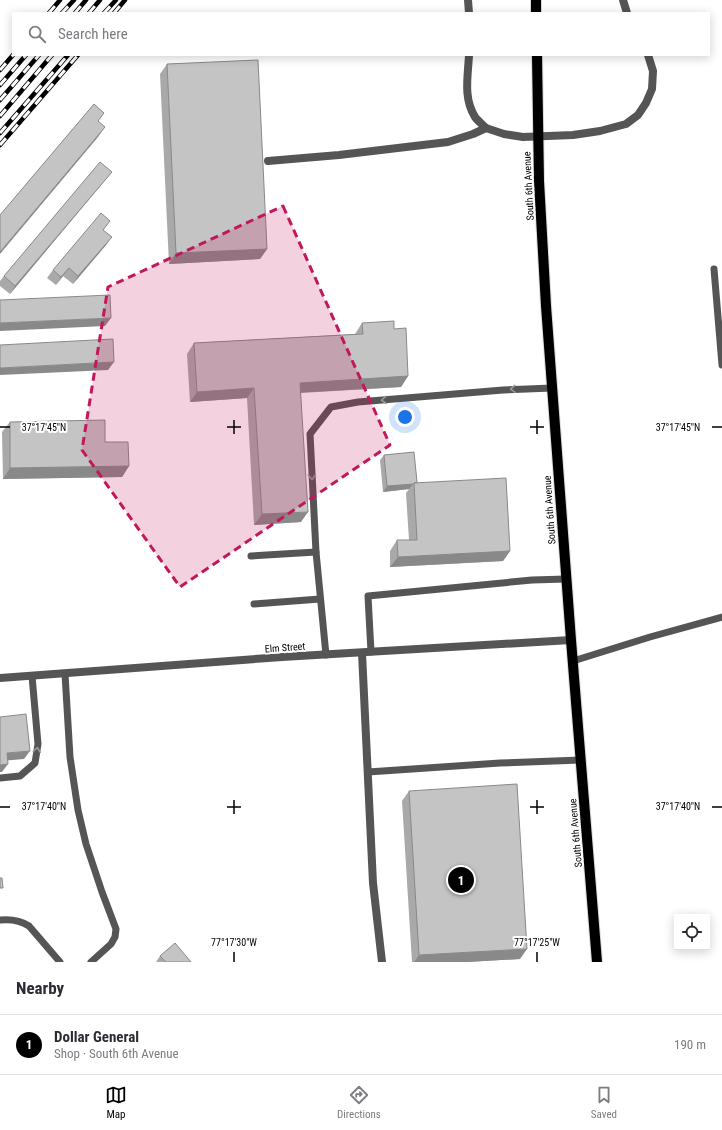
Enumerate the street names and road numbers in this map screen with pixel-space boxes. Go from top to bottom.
street label: South 6th Avenue [521,151,536,221]
street label: South 6th Avenue [542,475,557,545]
street label: Elm Street [264,641,306,654]
street label: South 6th Avenue [567,798,584,868]

